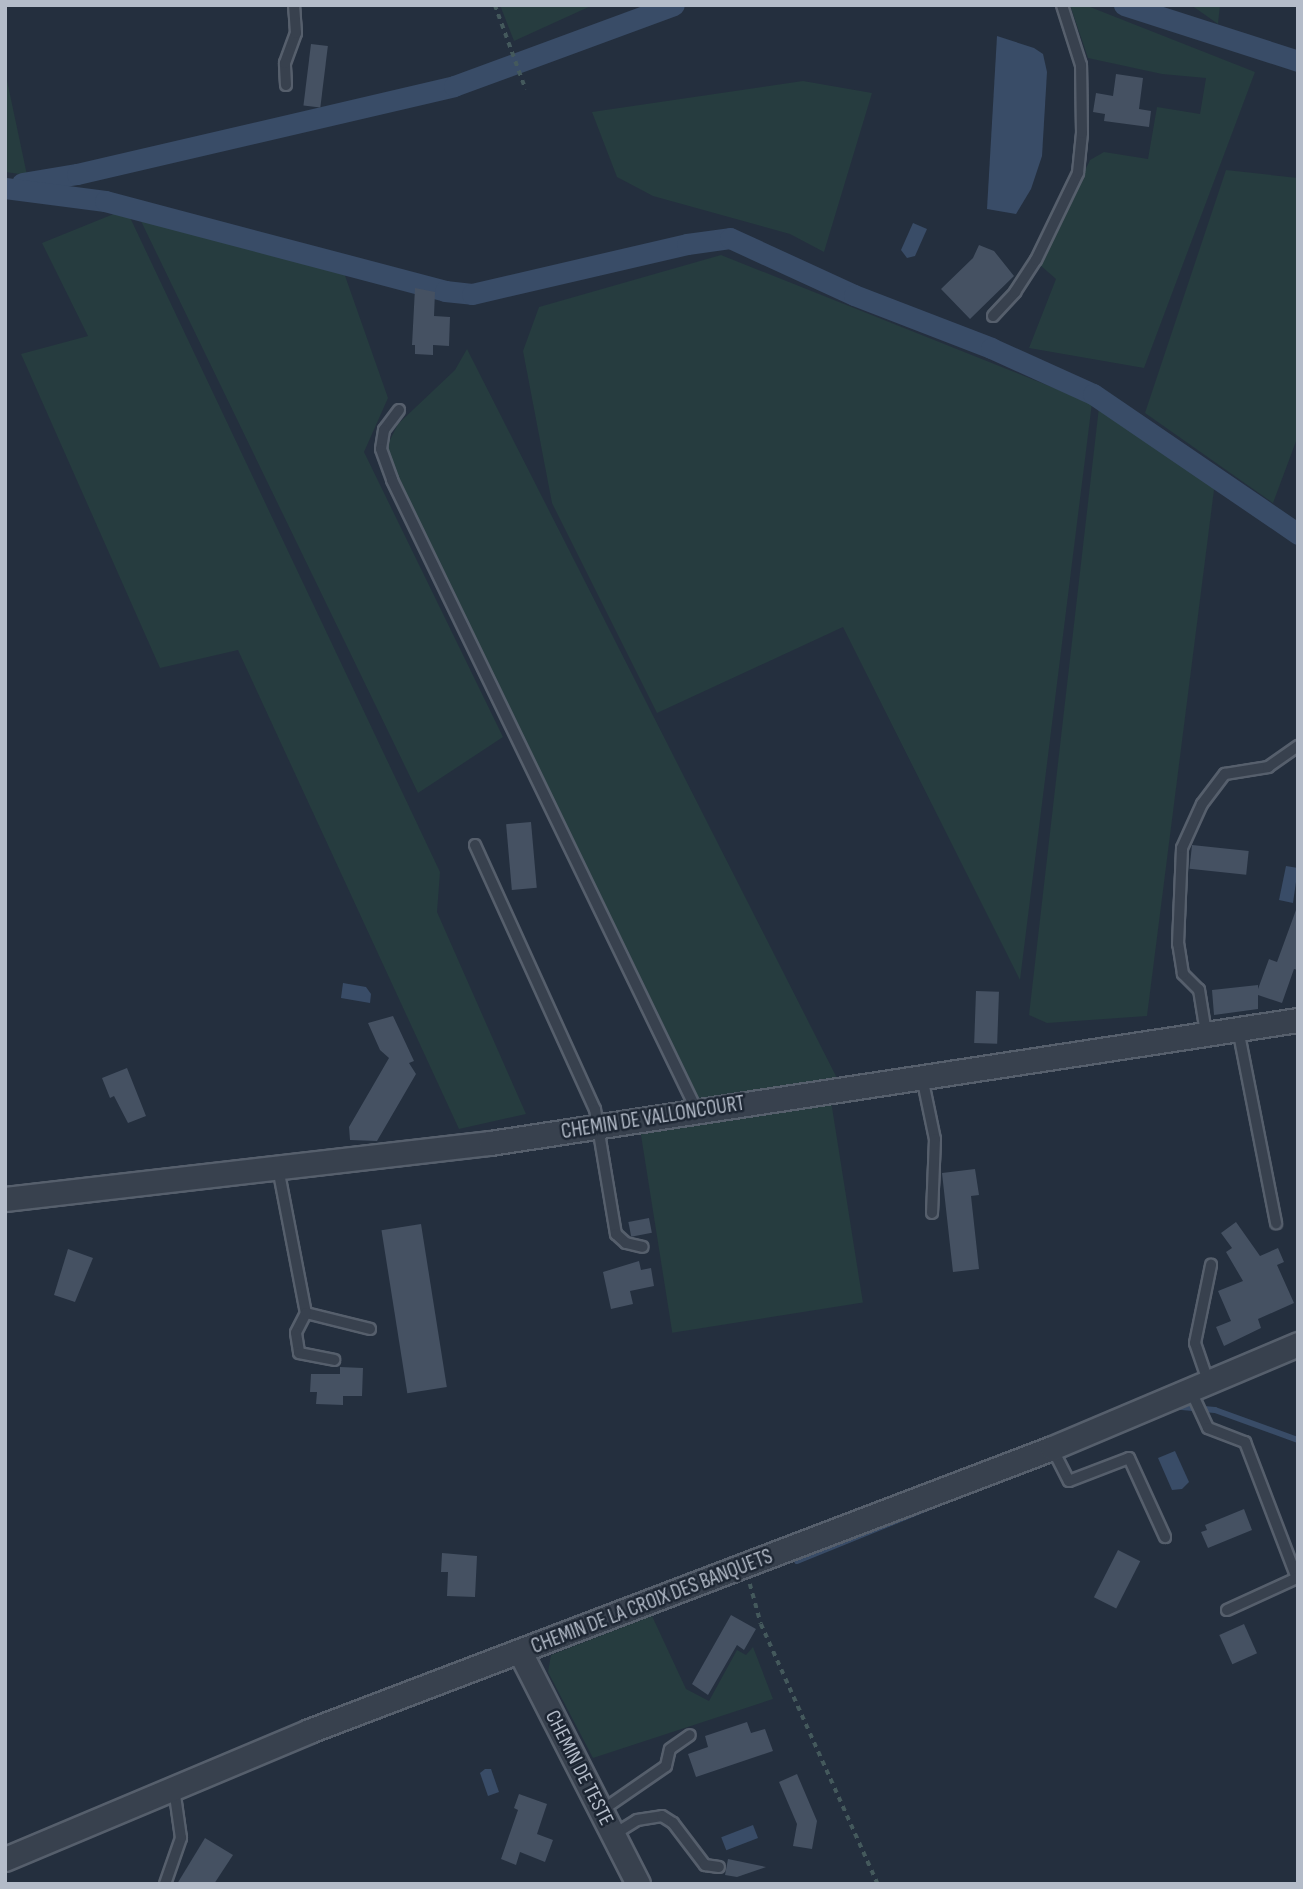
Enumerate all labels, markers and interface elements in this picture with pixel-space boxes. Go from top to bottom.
street label: CHEMIN DE VALLONCOURT [559,1091,747,1145]
street label: CHEMIN DE LA CROIX DES BANQUETS [528,1544,776,1660]
street label: CHEMIN DE TESTE [539,1706,619,1830]

